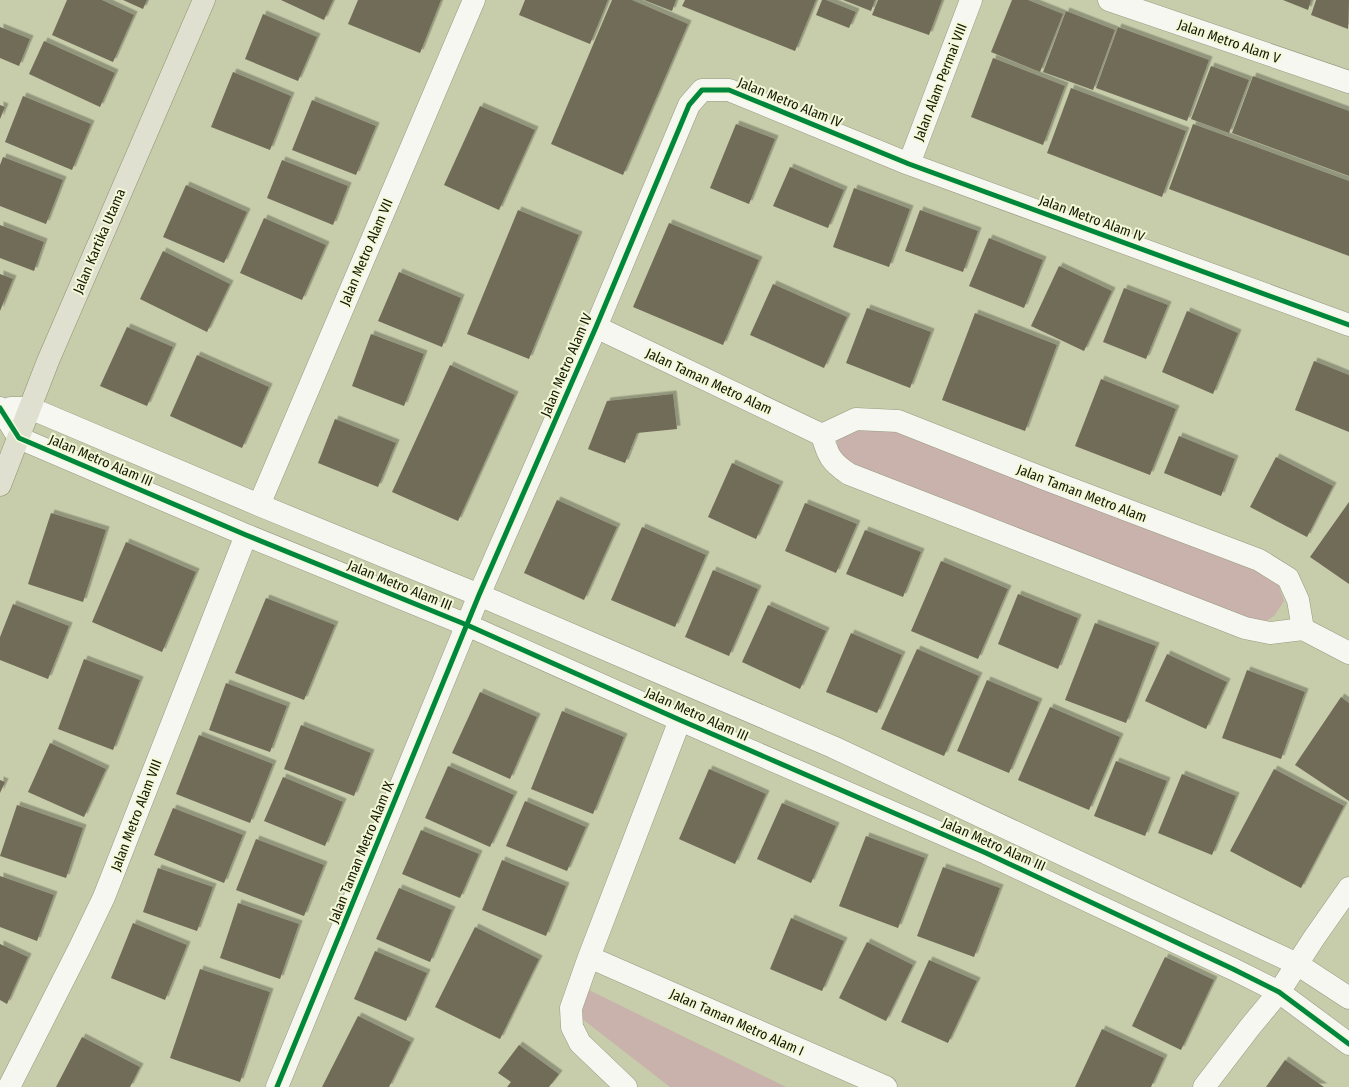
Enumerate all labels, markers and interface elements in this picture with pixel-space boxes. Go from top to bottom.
street label: Jalan Metro Alam V [1175,16,1283,67]
street label: Jalan Alam Permai VIII [910,21,971,144]
street label: Jalan Metro Alam IV [735,74,845,131]
street label: Jalan Kartika Utama [70,186,129,296]
street label: Jalan Metro Alam IV [1037,192,1148,246]
street label: Jalan Metro Alam VII [336,196,397,308]
street label: Jalan Metro Alam IV [537,310,596,420]
street label: Jalan Taman Metro Alam [643,345,775,418]
street label: Jalan Metro Alam III [46,431,155,490]
street label: Jalan Taman Metro Alam [1014,461,1149,526]
street label: Jalan Metro Alam III [345,557,455,614]
street label: Jalan Metro Alam III [643,684,751,745]
street label: Jalan Metro Alam VIII [107,757,166,873]
street label: Jalan Taman Metro Alam IX [325,779,398,926]
street label: Jalan Metro Alam III [940,814,1048,875]
street label: Jalan Taman Metro Alam I [667,985,806,1060]

